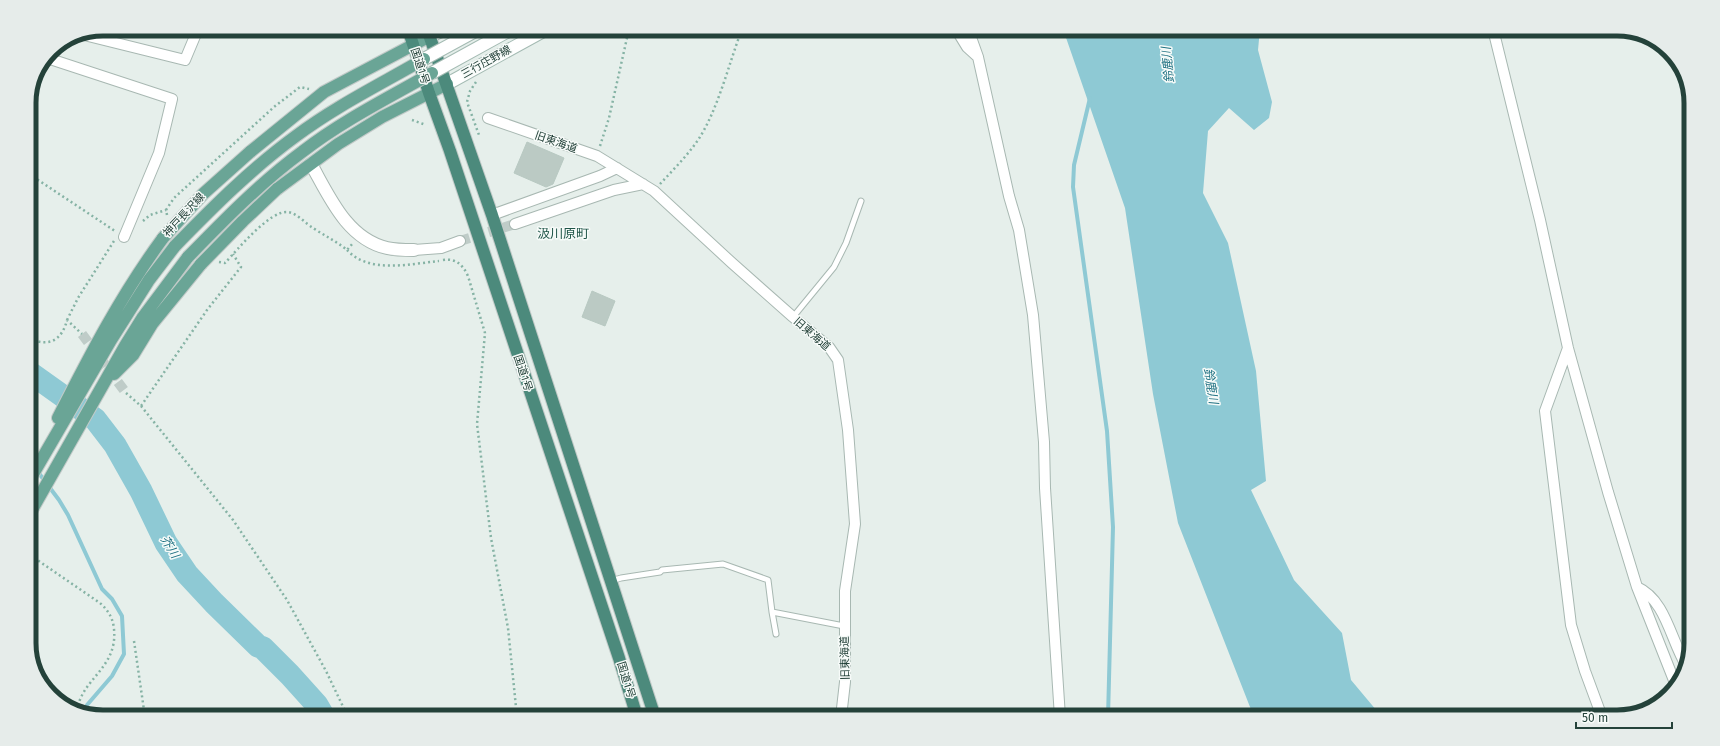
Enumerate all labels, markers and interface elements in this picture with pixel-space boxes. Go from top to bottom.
street label: 三行庄野線 [459,43,513,81]
water label: 鈴鹿川 [1159,44,1177,84]
street label: 国道1号 [408,46,432,86]
street label: 旧東海道 [533,129,579,155]
street label: 神戸長沢線 [160,190,208,240]
district label: 汲川原町 [537,226,589,241]
street label: 旧東海道 [791,315,833,353]
street label: 国道1号 [511,353,535,393]
water label: 鈴鹿川 [1201,367,1221,407]
water label: 芥川 [158,533,183,563]
street label: 旧東海道 [838,636,852,680]
street label: 国道1号 [614,660,638,700]
scale bar [1576,704,1672,730]
text: 50 m [1582,711,1608,725]

